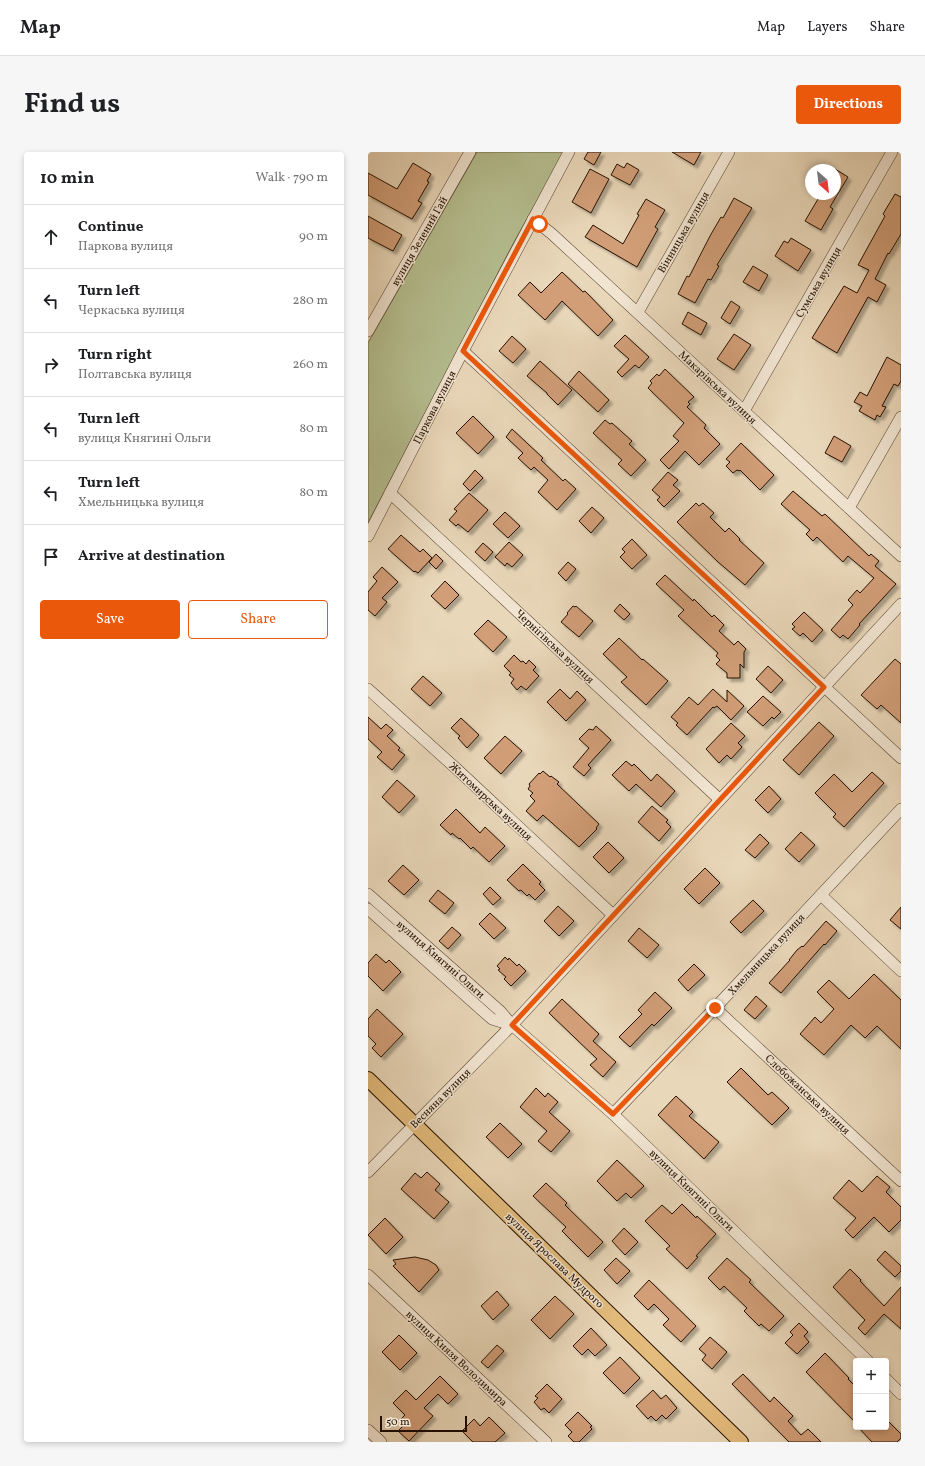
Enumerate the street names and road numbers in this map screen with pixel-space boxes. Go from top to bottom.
street label: Вінницька вулиця [655,189,714,276]
street label: вулиця Зелений Гай [389,194,452,289]
street label: Сумська вулиця [793,244,846,321]
street label: Макарівська вулиця [675,348,759,428]
street label: Паркова вулиця [410,368,460,447]
street label: Чернігівська вулиця [511,607,597,688]
street label: Житомирська вулиця [445,759,535,845]
street label: Хмельницька вулиця [725,911,809,999]
street label: вулиця Княгині Ольги [393,917,488,1003]
street label: Слобожанська вулиця [761,1052,853,1139]
street label: Весняна вулиця [408,1065,475,1133]
street label: вулиця Княгині Ольги [645,1147,737,1236]
street label: вулиця Ярослава Мудрого [502,1210,607,1312]
street label: вулиця Князя Володимира [402,1308,511,1411]

